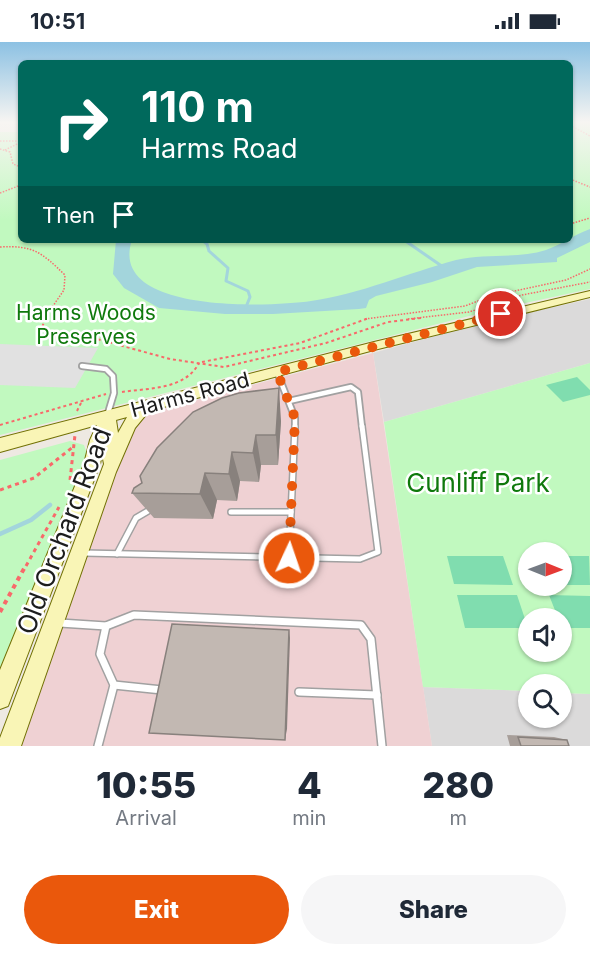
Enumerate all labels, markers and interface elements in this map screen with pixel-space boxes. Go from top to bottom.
text: 10:51 [30,8,85,34]
text: 110 m [141,81,254,132]
icon: right [42,84,120,162]
text: Harms Road [141,132,297,165]
icon: arrive [107,198,140,231]
text: Then [42,202,95,228]
pin [475,288,526,339]
icon: arrive [484,297,517,330]
park label: Harms Woods Preserves [16,300,156,349]
street label: Harms Road [128,367,252,422]
street label: Old Orchard Road [10,423,117,639]
park label: Cunliff Park [406,467,550,498]
position arrow [257,526,321,590]
north arrow [518,542,572,596]
map controls [518,542,572,728]
button: sound [518,608,572,662]
button: search [518,674,572,728]
text: 10:55 [96,763,196,807]
text: 4 [297,763,322,807]
text: 280 [422,763,494,807]
text: Arrival [115,806,177,830]
text: min [292,806,326,830]
text: m [449,806,467,830]
button: Exit [24,875,289,944]
button: Share [301,875,566,944]

